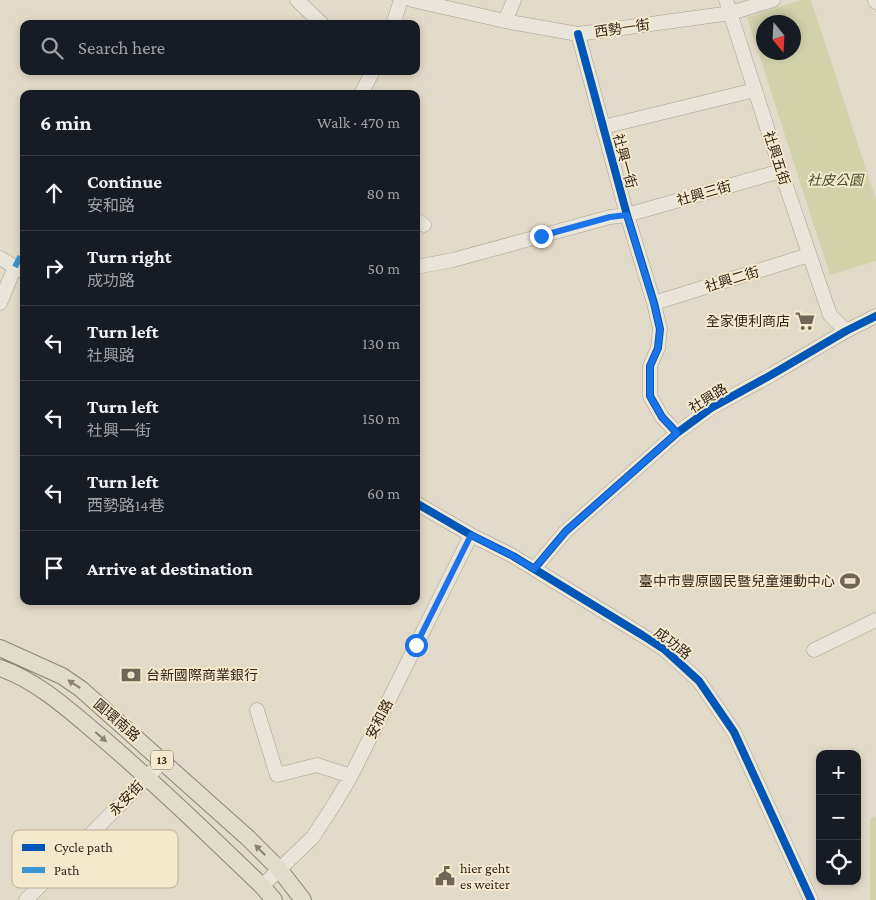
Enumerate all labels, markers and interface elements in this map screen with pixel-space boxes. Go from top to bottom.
north arrow [756,15,801,60]
street label: 西勢一街 [593,16,651,40]
search box [20,20,420,75]
icon: search [38,34,66,62]
text: Search here [78,37,165,58]
text: 6 min [40,111,91,135]
text: Walk · 470 m [317,114,400,131]
street label: 社興五街 [761,129,793,187]
street label: 社興一街 [610,132,640,190]
text: Continue [87,171,162,192]
park label: 社皮公園 [807,172,865,188]
street label: 社興三街 [675,178,733,208]
icon: ahead [40,179,68,207]
text: 80 m [366,185,400,202]
text: 安和路 [87,197,135,214]
route end [530,225,553,248]
text: Turn right [87,246,172,267]
icon: right [40,254,68,282]
text: 50 m [368,260,400,277]
street label: 社興二街 [703,263,761,295]
text: 成功路 [87,272,135,289]
supermarket icon: 全家便利商店 [794,310,816,332]
place label: 全家便利商店 [706,313,790,329]
text: Turn left [87,321,159,342]
icon: left [40,329,68,357]
text: 130 m [362,335,400,352]
text: 社興路 [87,347,135,364]
street label: 社興路 [686,380,730,416]
text: Turn left [87,396,159,417]
icon: left [40,404,68,432]
text: 150 m [362,410,400,427]
text: 社興一街 [87,422,151,439]
text: Turn left [87,471,159,492]
icon: left [40,479,68,507]
text: 60 m [367,485,400,502]
text: 西勢路14巷 [87,497,165,514]
icon: arrive [40,554,68,582]
text: Arrive at destination [87,558,253,579]
sports icon: 臺中市豐原國民暨兒童運動中心 [839,570,861,592]
place label: 臺中市豐原國民暨兒童運動中心 [639,573,835,589]
street label: 成功路 [652,624,694,662]
route start [405,634,428,657]
bank icon: 台新國際商業銀行 [120,664,142,686]
place label: 台新國際商業銀行 [146,667,258,683]
one-way arrow [67,679,80,688]
street label: 圓環南路 [91,696,143,744]
street label: 安和路 [362,697,396,741]
one-way arrow [94,731,106,743]
road number: 13 [151,750,173,770]
map controls [816,750,861,885]
button: + [816,750,861,795]
street label: 永安街 [106,777,146,819]
button: − [816,795,861,840]
legend [12,830,178,888]
text: Cycle path [54,839,113,855]
button: locate [816,840,861,885]
one-way arrow [254,844,266,856]
place label: hier geht es weiter [460,860,510,892]
text: Path [54,862,80,878]
public building icon: hier geht es weiter [434,865,456,887]

